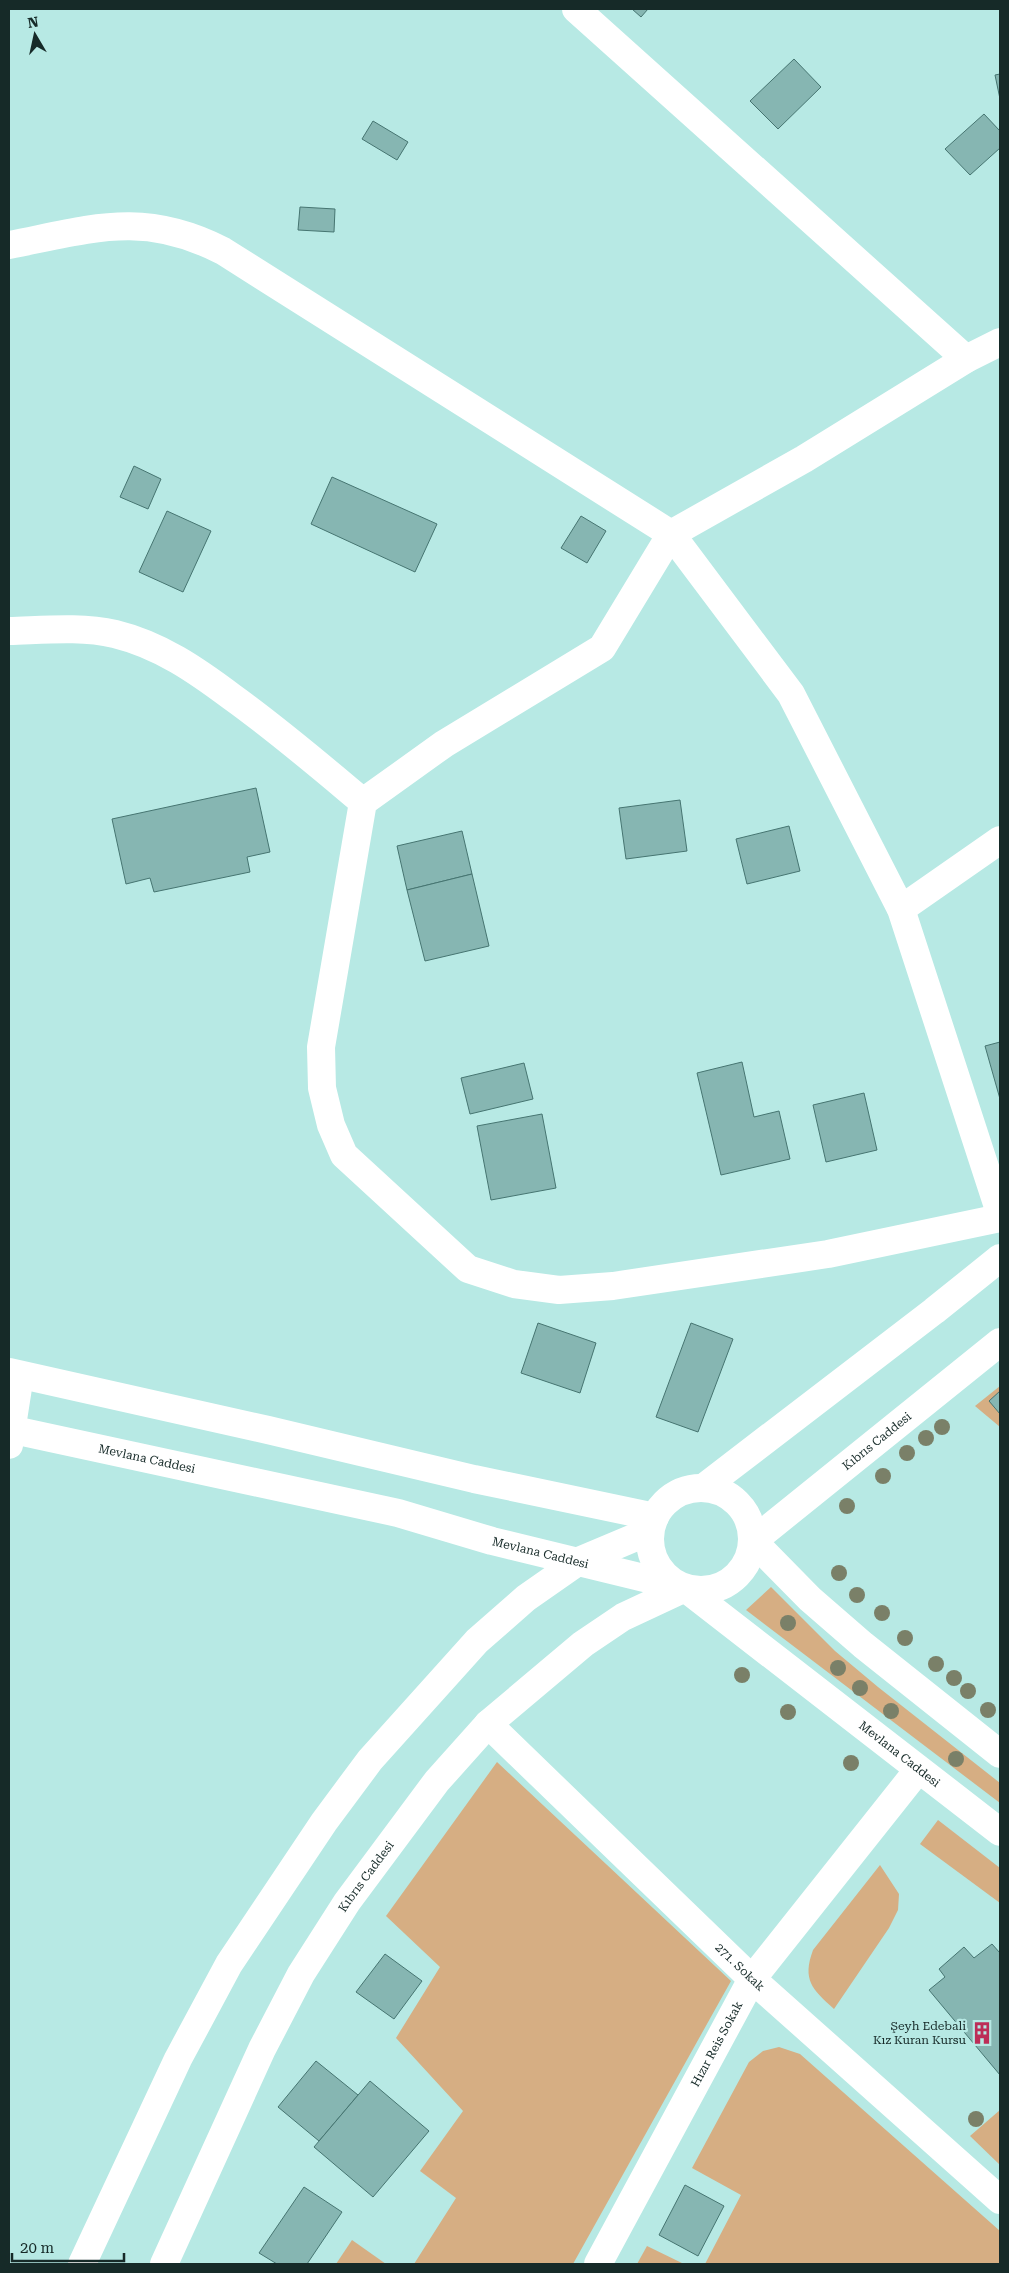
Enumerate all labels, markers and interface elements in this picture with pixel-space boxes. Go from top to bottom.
north arrow [10,10,60,60]
text: N [26,13,40,31]
street label: Kıbrıs Caddesi [840,1409,914,1473]
street label: Mevlana Caddesi [97,1441,197,1476]
street label: Mevlana Caddesi [491,1534,590,1571]
street label: Mevlana Caddesi [856,1718,943,1790]
street label: Kıbrıs Caddesi [335,1838,397,1915]
street label: 271. Sokak [712,1940,768,1994]
street label: Hızır Reis Sokak [688,1999,746,2089]
place label: Şeyh Edebali Kız Kuran Kursu [873,2019,967,2047]
building icon: Şeyh Edebali Kız Kuran Kursu [969,2020,995,2046]
scale bar [12,2230,125,2262]
text: 20 m [20,2239,55,2257]

